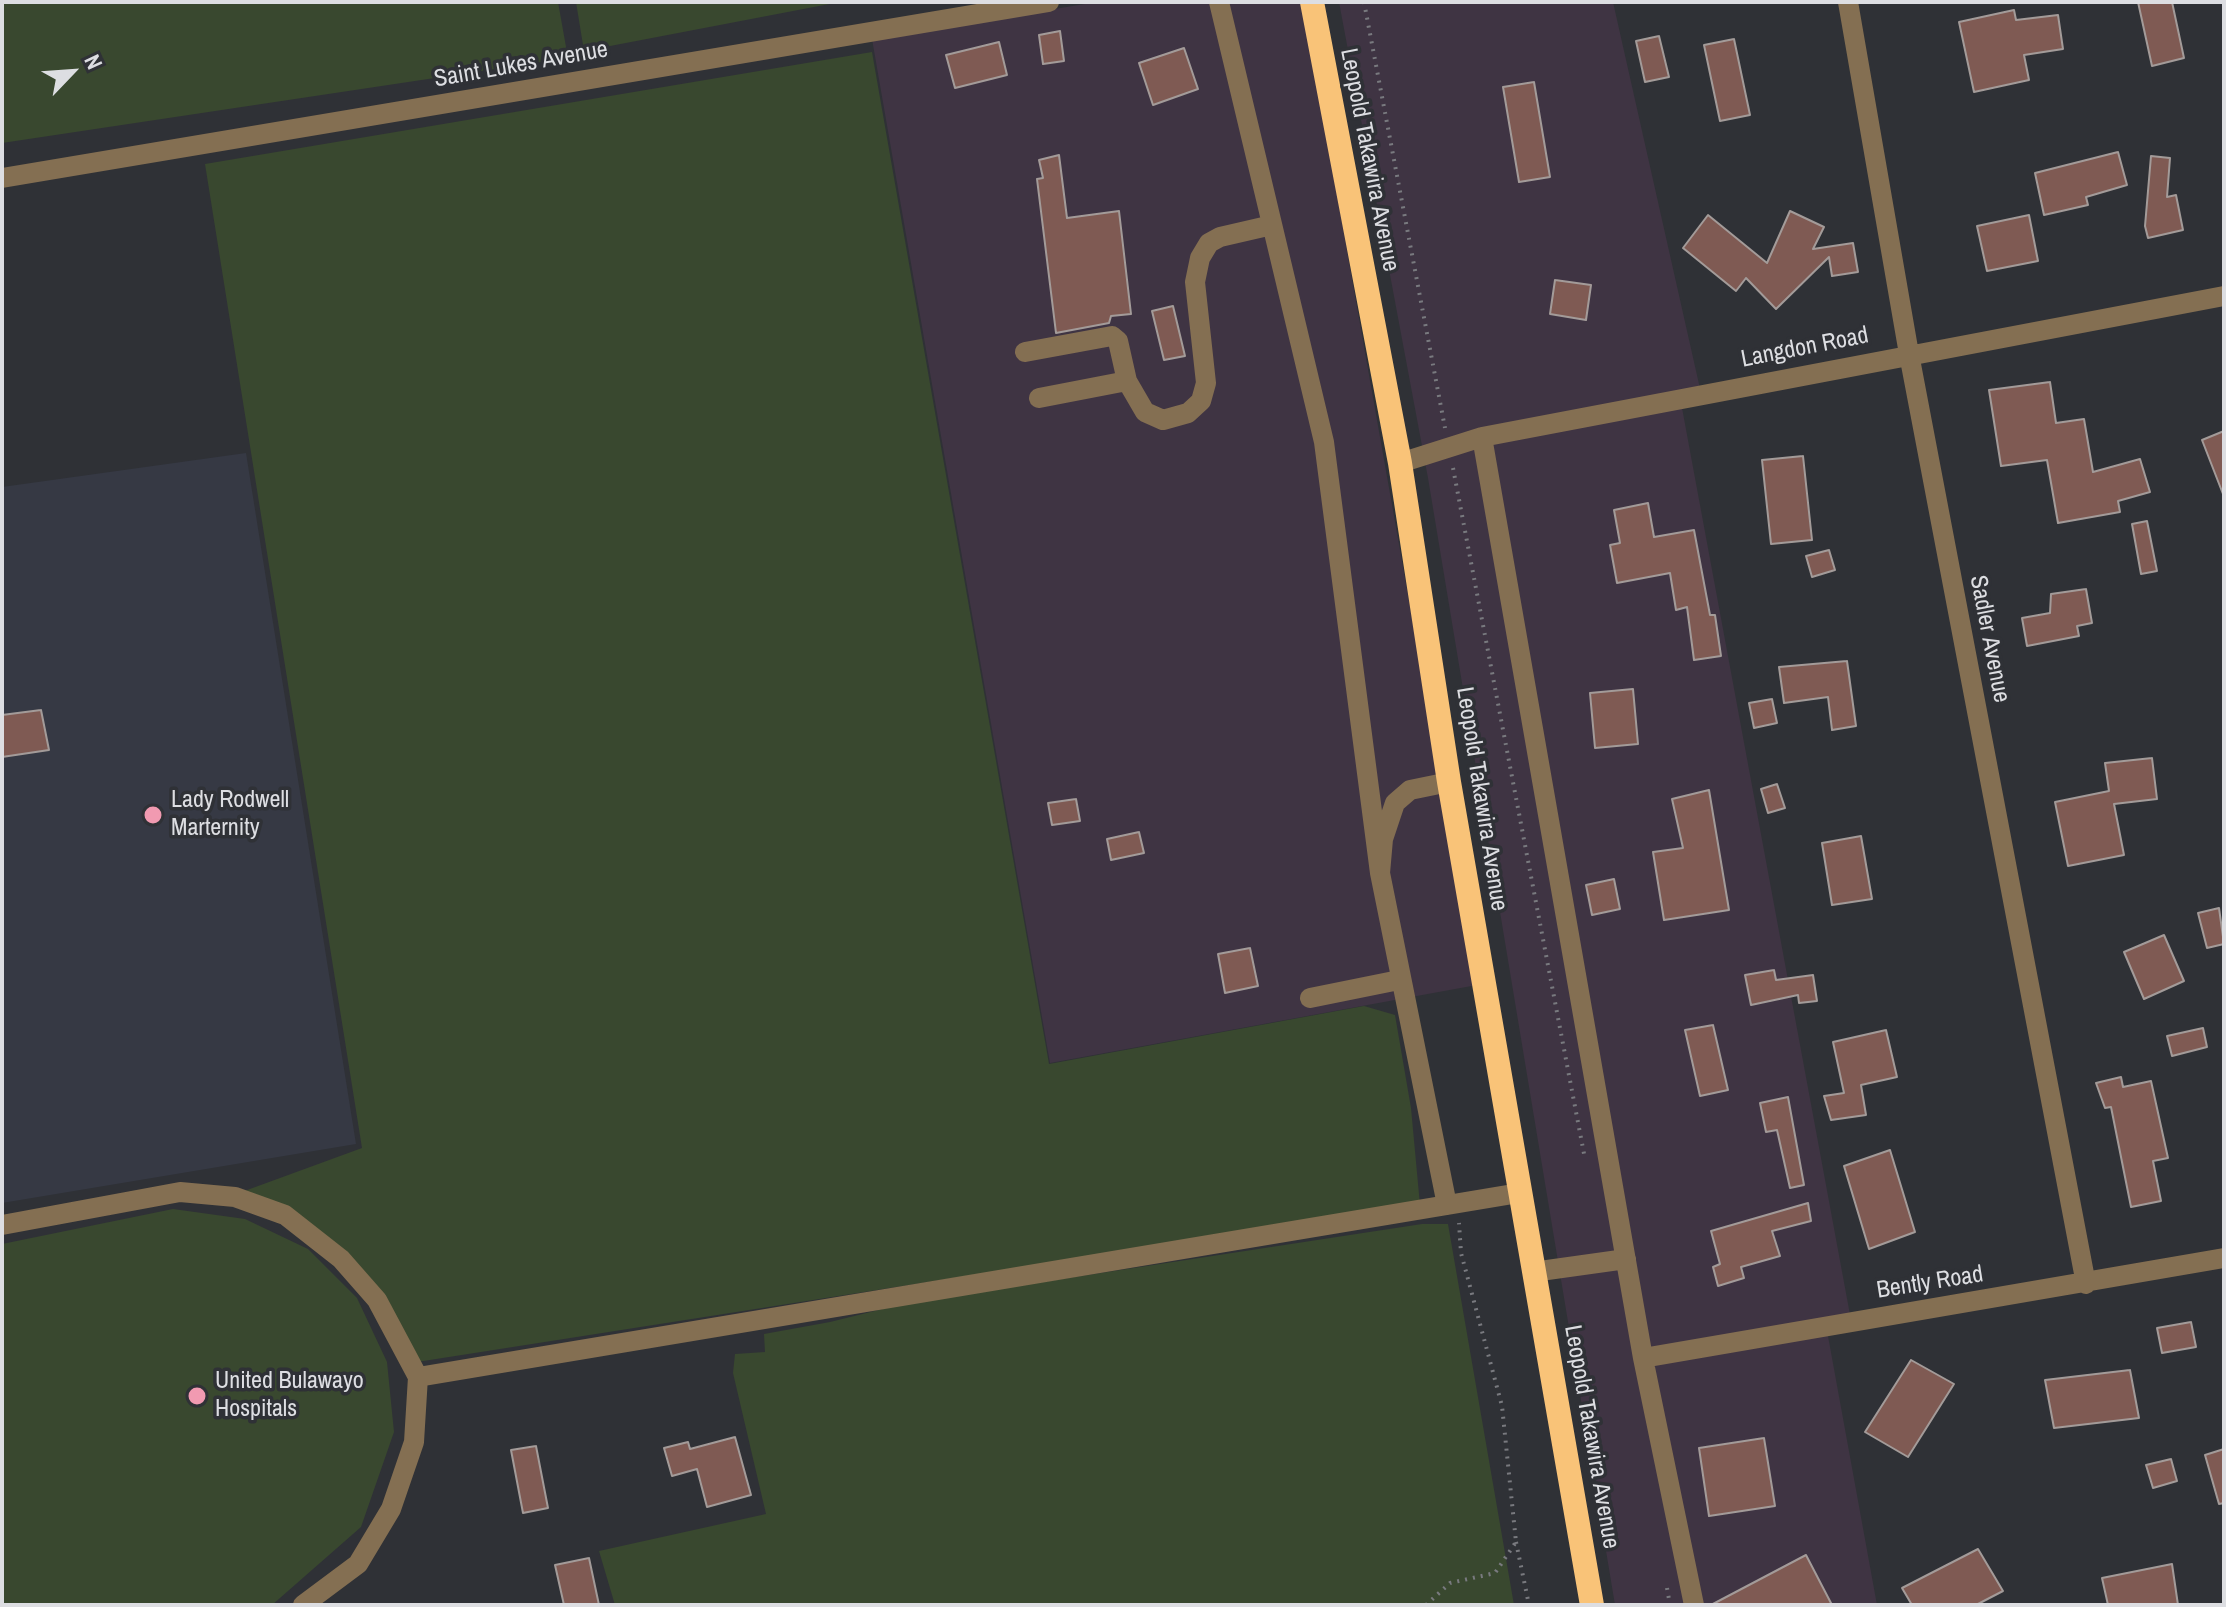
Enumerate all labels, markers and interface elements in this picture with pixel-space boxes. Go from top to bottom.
north arrow [32,32,112,112]
street label: Saint Lukes Avenue [432,36,610,94]
street label: Leopold Takawira Avenue [1333,46,1405,274]
text: N [77,50,110,74]
street label: Langdon Road [1739,322,1871,374]
street label: Sadler Avenue [1963,573,2015,705]
street label: Leopold Takawira Avenue [1449,685,1513,913]
place label: Lady Rodwell Marternity [171,787,289,843]
marker: Lady Rodwell Marternity [142,804,164,826]
street label: Bently Road [1875,1260,1985,1306]
street label: Leopold Takawira Avenue [1557,1323,1625,1551]
place label: United Bulawayo Hospitals [215,1368,364,1424]
marker: United Bulawayo Hospitals [186,1385,208,1407]

